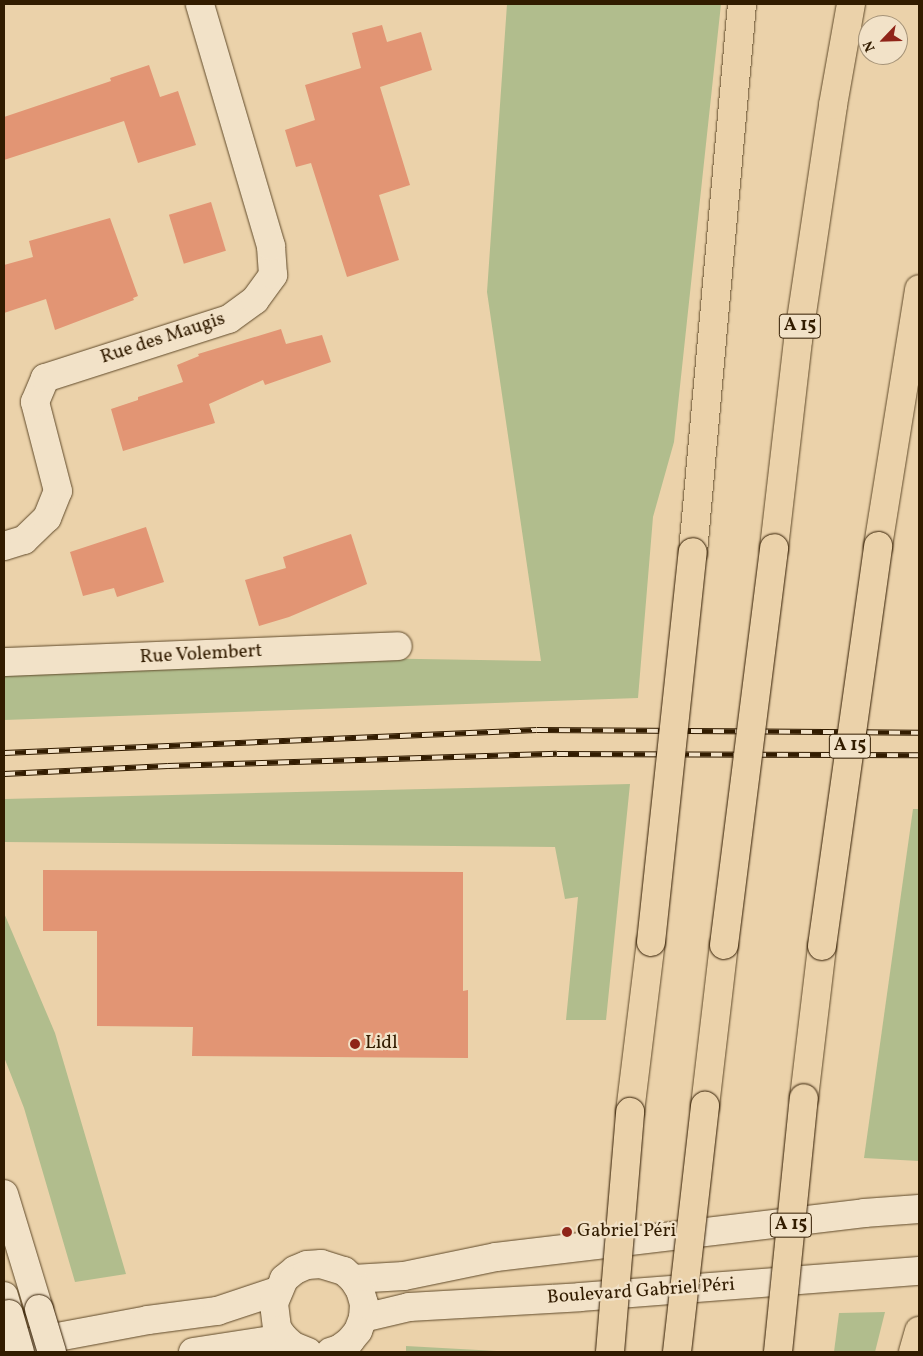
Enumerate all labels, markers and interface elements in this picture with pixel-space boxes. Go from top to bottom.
north arrow [858,15,908,65]
text: N [859,37,881,54]
street label: Rue des Maugis [98,308,228,370]
road number: A 15 [779,310,821,342]
street label: Rue Volembert [139,640,263,670]
road number: A 15 [829,730,871,761]
place label: Lidl [365,1033,398,1055]
marker: Lidl [349,1038,361,1050]
road number: A 15 [770,1210,812,1240]
place label: Gabriel Péri [577,1221,676,1243]
marker: Gabriel Péri [561,1226,573,1238]
street label: Boulevard Gabriel Péri [546,1274,736,1310]

